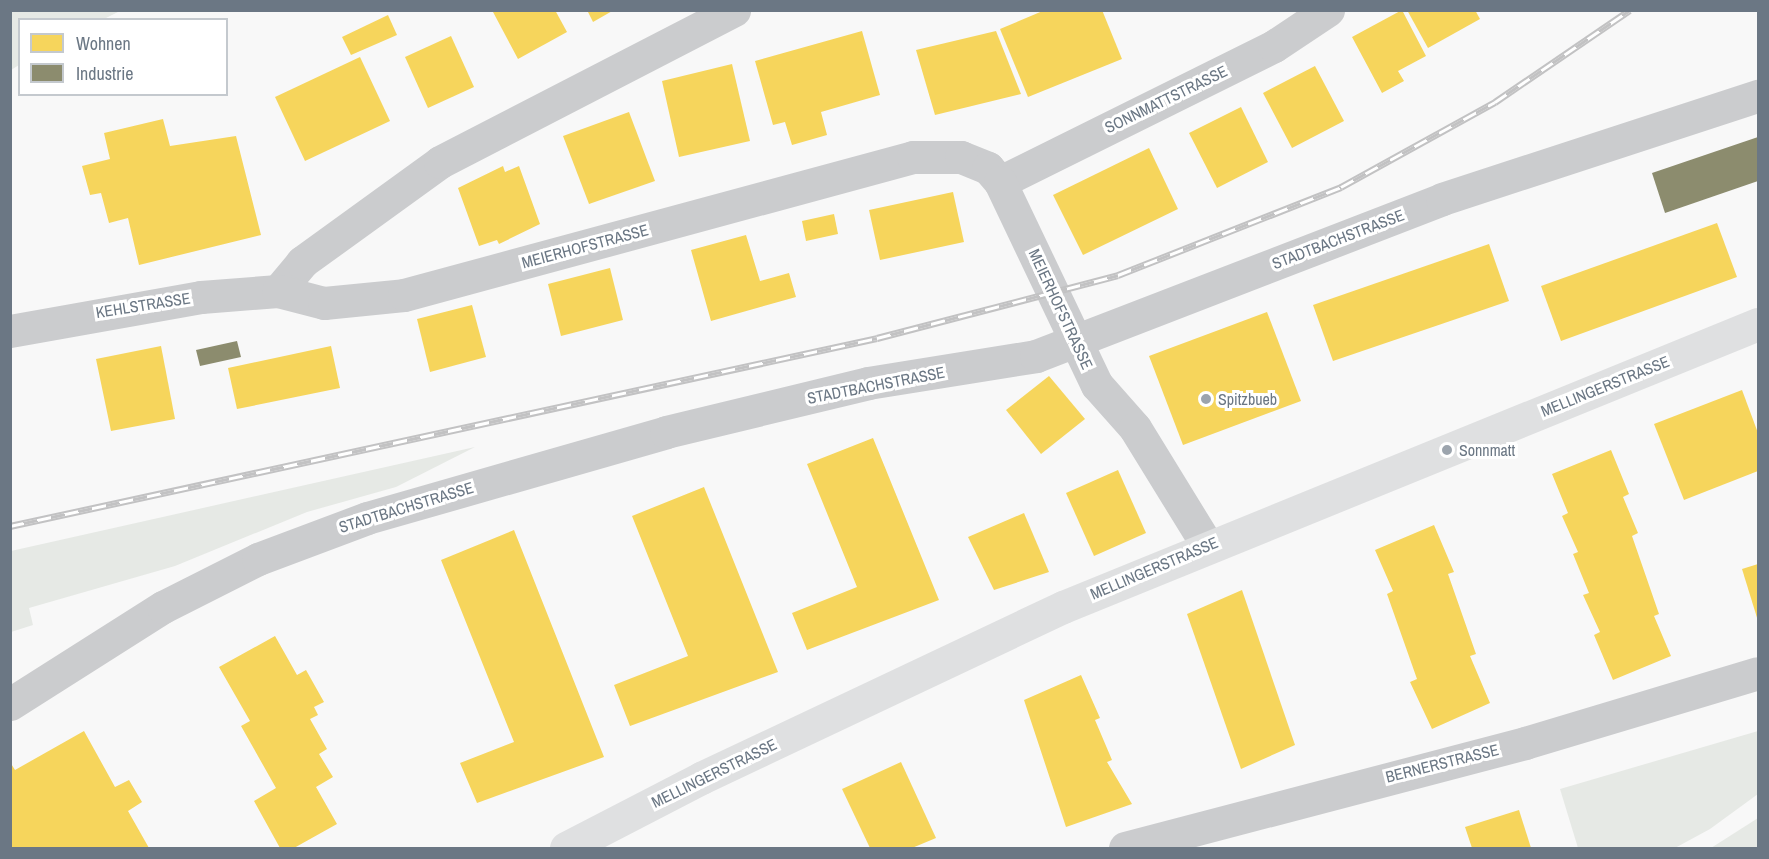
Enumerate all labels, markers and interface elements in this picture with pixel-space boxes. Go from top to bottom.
legend [18,18,228,96]
text: Wohnen [76,31,131,56]
text: Industrie [76,61,133,86]
street label: SONNMATTSTRASSE [1102,61,1230,137]
street label: STADTBACHSTRASSE [1269,205,1407,273]
street label: MEIERHOFSTRASSE [519,220,651,272]
street label: MEIERHOFSTRASSE [1025,246,1097,372]
street label: KEHLSTRASSE [94,288,192,322]
street label: MELLINGERSTRASSE [1538,351,1672,421]
street label: STADTBACHSTRASSE [806,362,946,408]
place label: Spitzbueb [1218,389,1277,409]
marker: Spitzbueb [1199,392,1213,406]
place label: Sonnmatt [1459,440,1515,460]
marker: Sonnmatt [1440,443,1454,457]
street label: STADTBACHSTRASSE [336,477,476,537]
street label: MELLINGERSTRASSE [1087,532,1221,604]
street label: MELLINGERSTRASSE [648,734,780,812]
street label: BERNERSTRASSE [1383,740,1501,786]

